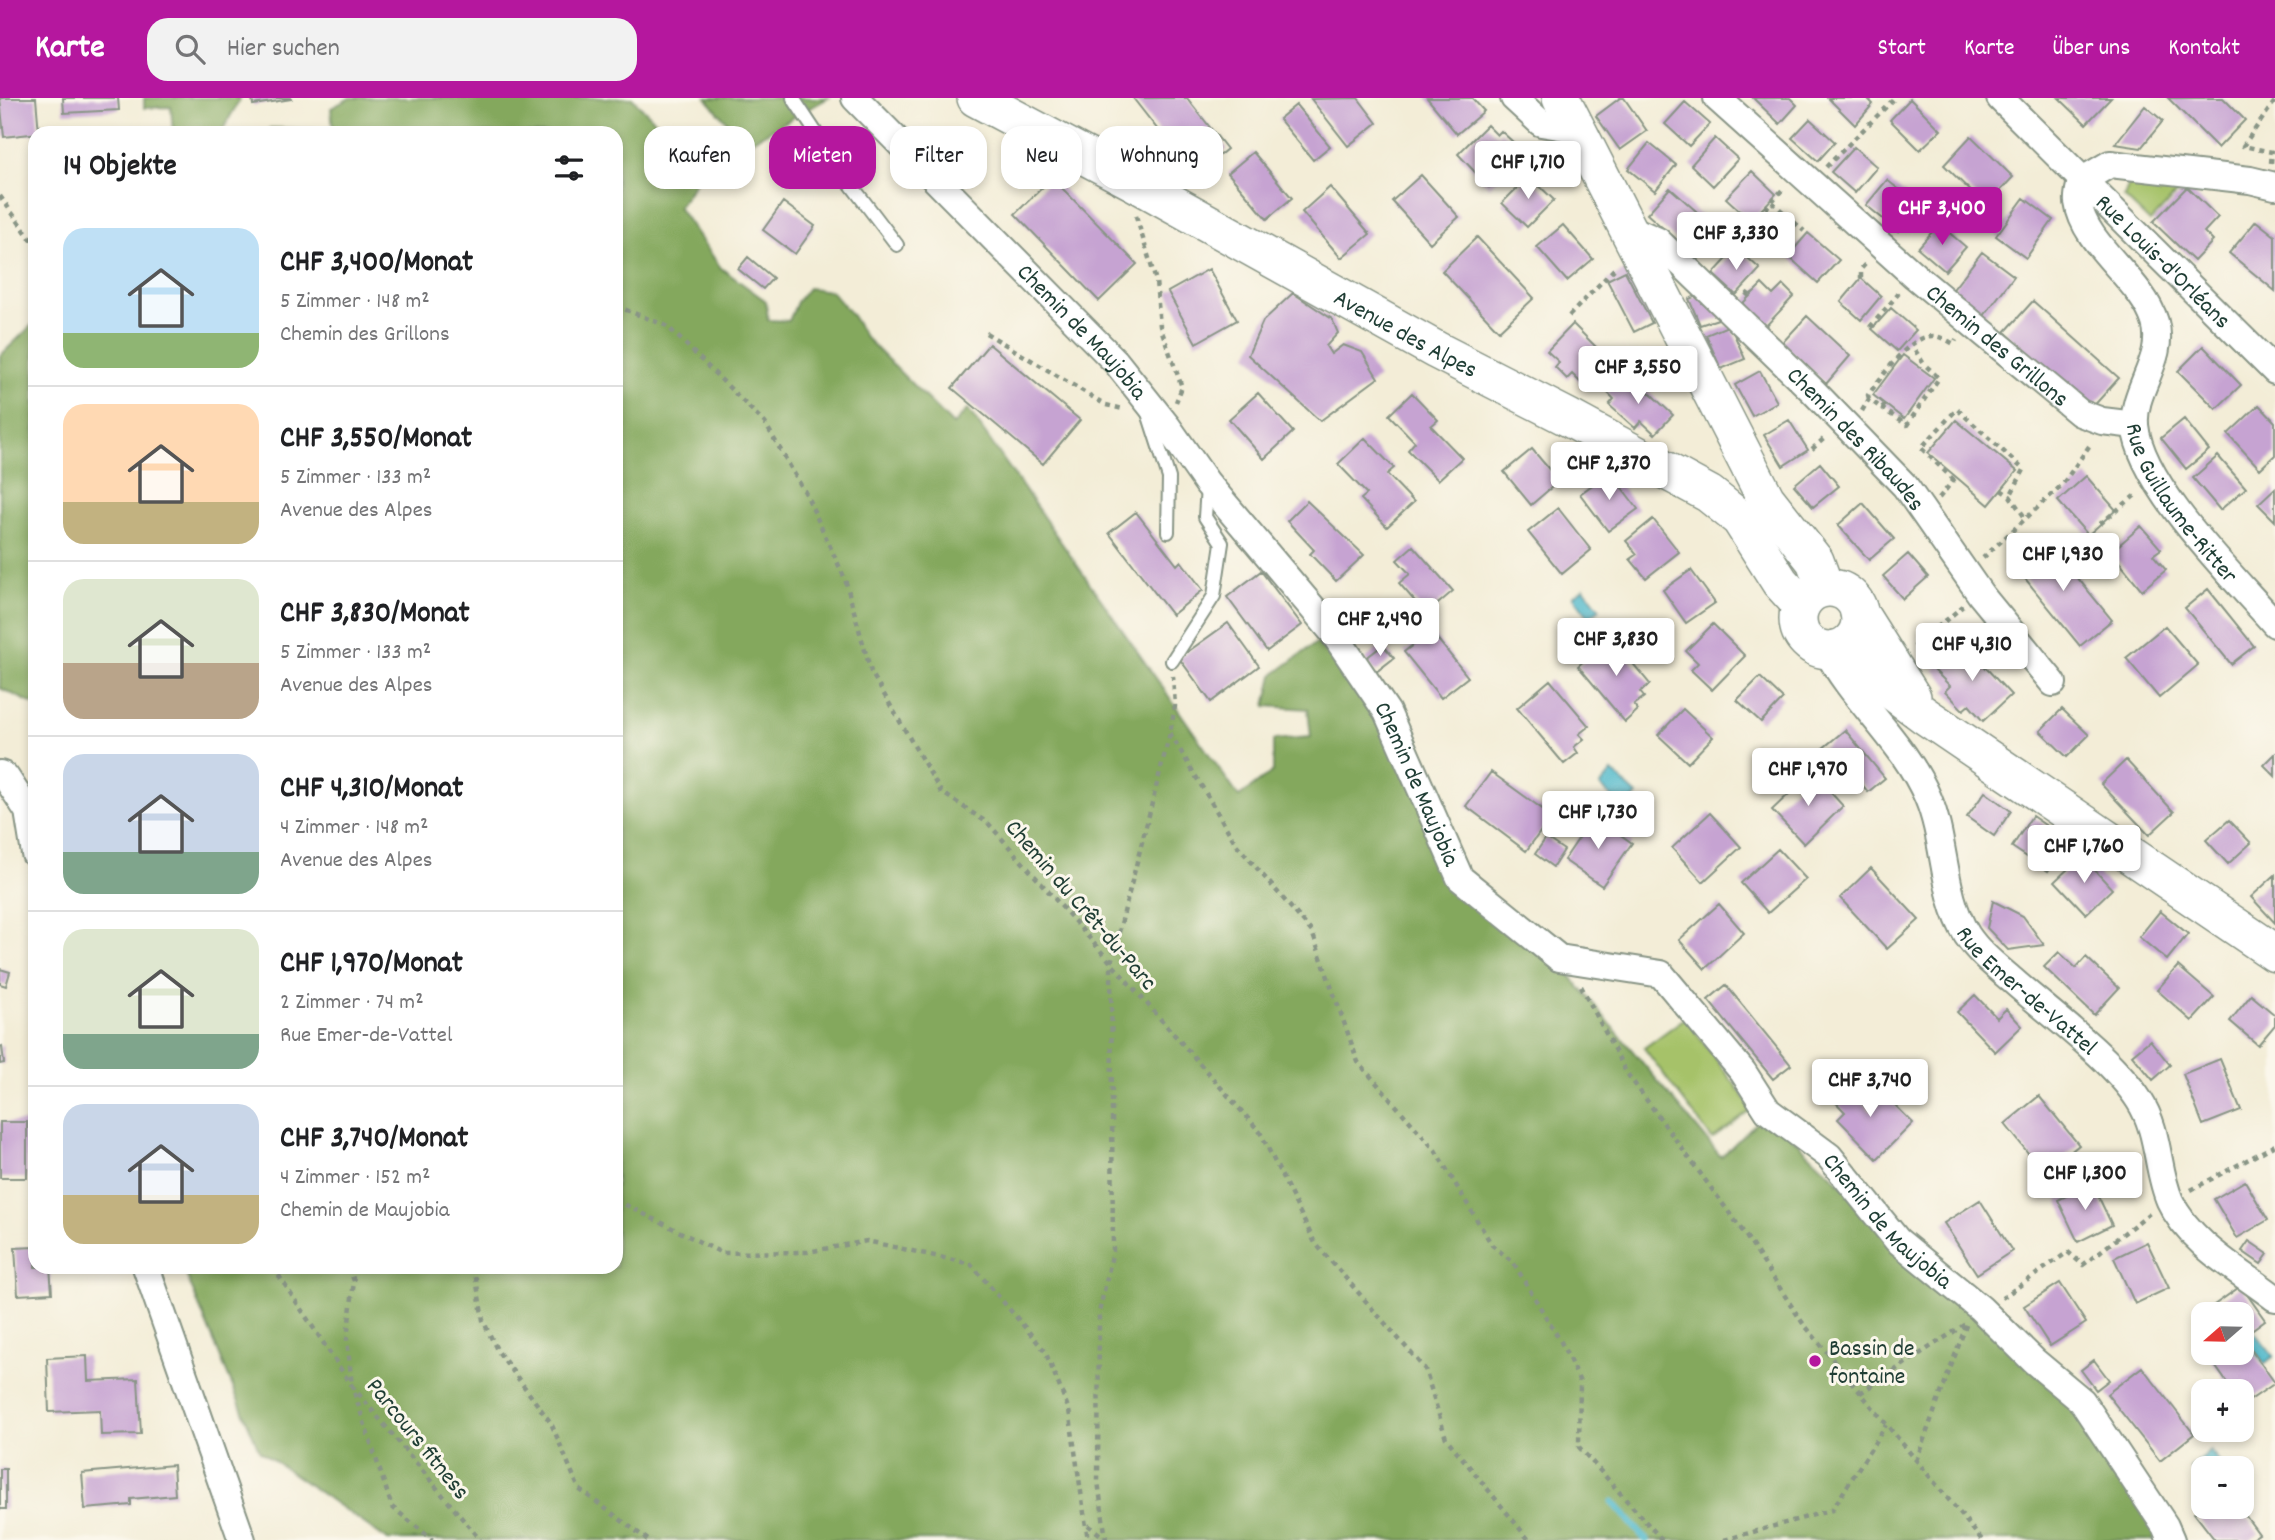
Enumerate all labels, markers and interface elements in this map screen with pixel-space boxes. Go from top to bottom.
search box [147,18,637,81]
text: Karte [35,26,105,73]
icon: search [171,30,209,68]
text: Hier suchen [227,31,340,68]
text: Start [1877,32,1926,66]
text: Karte [1964,32,2015,66]
text: Über uns [2053,32,2130,66]
text: Kontakt [2168,32,2240,66]
chip: Kaufen [644,126,755,189]
chip: Mieten [769,126,876,189]
chip: Filter [890,126,987,189]
chip: Neu [1001,126,1082,189]
chip: Wohnung [1096,126,1223,189]
pin: CHF 1,710 [1448,141,1608,201]
text: 14 Objekte [63,147,177,190]
text: CHF 1,710 [1491,147,1565,180]
icon: filters [550,149,588,187]
pin: CHF 3,400 [1862,188,2022,247]
street label: Rue Louis-d'Orléans [2086,188,2237,338]
text: CHF 3,400 [1898,193,1986,226]
pin: CHF 3,330 [1656,212,1816,272]
text: CHF 3,330 [1693,218,1779,251]
text: CHF 3,400/Monat [280,243,473,286]
icon: home [119,256,203,340]
street label: Chemin de Maujobia [1008,257,1154,409]
street label: Chemin des Grillons [1917,277,2075,417]
street label: Avenue des Alpes [1327,282,1483,388]
text: 5 Zimmer · 148 m² [280,286,430,319]
text: Chemin des Grillons [280,319,450,352]
pin: CHF 3,550 [1558,346,1718,406]
text: CHF 3,550 [1594,352,1682,385]
street label: Chemin des Ribaudes [1778,360,1932,519]
text: CHF 3,550/Monat [280,419,472,462]
street label: Rue Guillaume-Ritter [2115,421,2244,592]
icon: home [119,432,203,516]
pin: CHF 2,370 [1529,442,1689,502]
text: CHF 2,370 [1567,448,1651,481]
text: 5 Zimmer · 133 m² [280,462,431,495]
text: Avenue des Alpes [280,495,433,528]
pin: CHF 1,930 [1983,533,2143,593]
text: CHF 1,930 [2022,539,2104,572]
text: CHF 3,830/Monat [280,594,470,637]
pin: CHF 2,490 [1300,598,1460,658]
text: CHF 2,490 [1337,604,1423,637]
icon: home [119,607,203,691]
pin: CHF 3,830 [1536,618,1696,678]
text: CHF 3,830 [1573,624,1659,657]
pin: CHF 4,310 [1892,624,2052,683]
text: CHF 4,310 [1932,629,2012,662]
text: 5 Zimmer · 133 m² [280,637,431,670]
text: Avenue des Alpes [280,670,433,703]
street label: Chemin de Maujobia [1364,695,1467,873]
pin: CHF 1,970 [1728,748,1888,808]
text: CHF 1,970 [1768,754,1848,787]
text: CHF 4,310/Monat [280,769,463,812]
icon: home [119,782,203,866]
pin: CHF 1,730 [1518,792,1678,851]
text: CHF 1,730 [1558,797,1638,830]
text: 4 Zimmer · 148 m² [280,812,428,845]
street label: Chemin du Crêt-du-Parc [996,813,1164,999]
pin: CHF 1,760 [2004,826,2164,885]
text: CHF 1,760 [2044,831,2124,864]
text: Avenue des Alpes [280,845,433,878]
street label: Rue Emer-de-Vattel [1946,921,2104,1065]
text: CHF 1,970/Monat [280,944,463,987]
icon: home [119,957,203,1041]
text: 2 Zimmer · 74 m² [280,987,424,1020]
text: Rue Emer-de-Vattel [280,1020,452,1053]
pin: CHF 3,740 [1790,1060,1950,1119]
text: CHF 3,740 [1828,1065,1912,1098]
text: CHF 3,740/Monat [280,1119,468,1162]
icon: home [119,1132,203,1216]
street label: Chemin de Maujobia [1813,1147,1959,1299]
pin: CHF 1,300 [2005,1152,2165,1212]
text: CHF 1,300 [2043,1158,2127,1191]
text: 4 Zimmer · 152 m² [280,1162,430,1195]
text: Chemin de Maujobia [280,1195,450,1228]
north arrow [2191,1302,2254,1365]
map controls [2191,1302,2254,1519]
place label: Bassin de fontaine [1829,1333,1915,1395]
marker: Bassin de fontaine [1807,1353,1823,1369]
street label: Parcours fitness [357,1372,476,1508]
button: + [2191,1379,2254,1442]
button: − [2191,1456,2254,1519]

